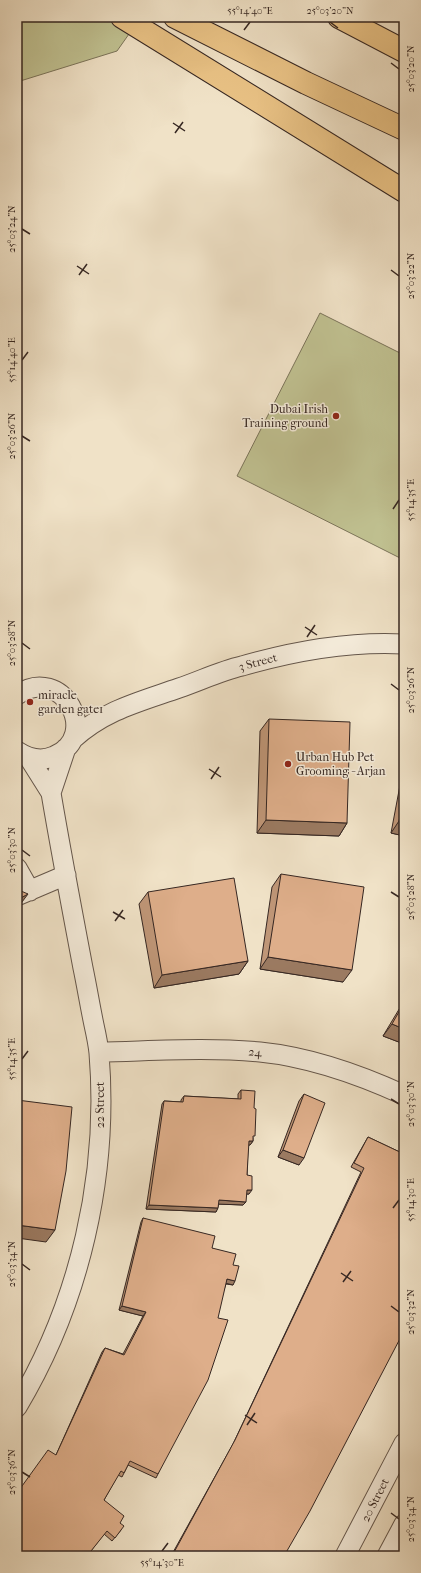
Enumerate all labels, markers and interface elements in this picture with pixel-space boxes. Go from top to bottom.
text: 55°14'40"E [227,5,273,17]
text: 25°03'20"N [306,5,354,17]
text: 25°03'20"N [405,45,417,93]
text: 25°03'24"N [6,205,18,253]
text: 25°03'22"N [405,252,417,299]
text: 55°14'40"E [6,337,18,383]
place label: Dubai Irish Training ground [242,402,328,430]
marker: Dubai Irish Training ground [331,411,341,421]
text: 25°03'26"N [6,412,18,459]
text: 55°14'35"E [405,479,417,521]
text: 25°03'28"N [6,619,18,666]
street label: 3 Street [237,650,279,674]
text: 25°03'26"N [405,666,417,713]
place label: miracle garden gate1 [38,688,103,716]
marker: miracle garden gate1 [25,697,35,707]
place label: Urban Hub Pet Grooming - Arjan [296,750,385,778]
marker: Urban Hub Pet Grooming - Arjan [283,759,293,769]
text: 25°03'30"N [6,827,18,873]
text: 25°03'28"N [405,873,417,920]
text: 55°14'35"E [6,1038,18,1080]
street label: 24 [248,1044,263,1060]
street label: 22 Street [93,1081,107,1128]
text: 25°03'30"N [405,1081,417,1127]
text: 55°14'30"E [405,1178,417,1222]
text: 25°03'34"N [6,1240,18,1287]
text: 25°03'32"N [405,1289,417,1335]
text: 25°03'36"N [6,1449,18,1495]
street label: 20 Street [358,1475,392,1524]
text: 25°03'34"N [405,1495,417,1542]
text: 55°14'30"E [140,1557,184,1569]

